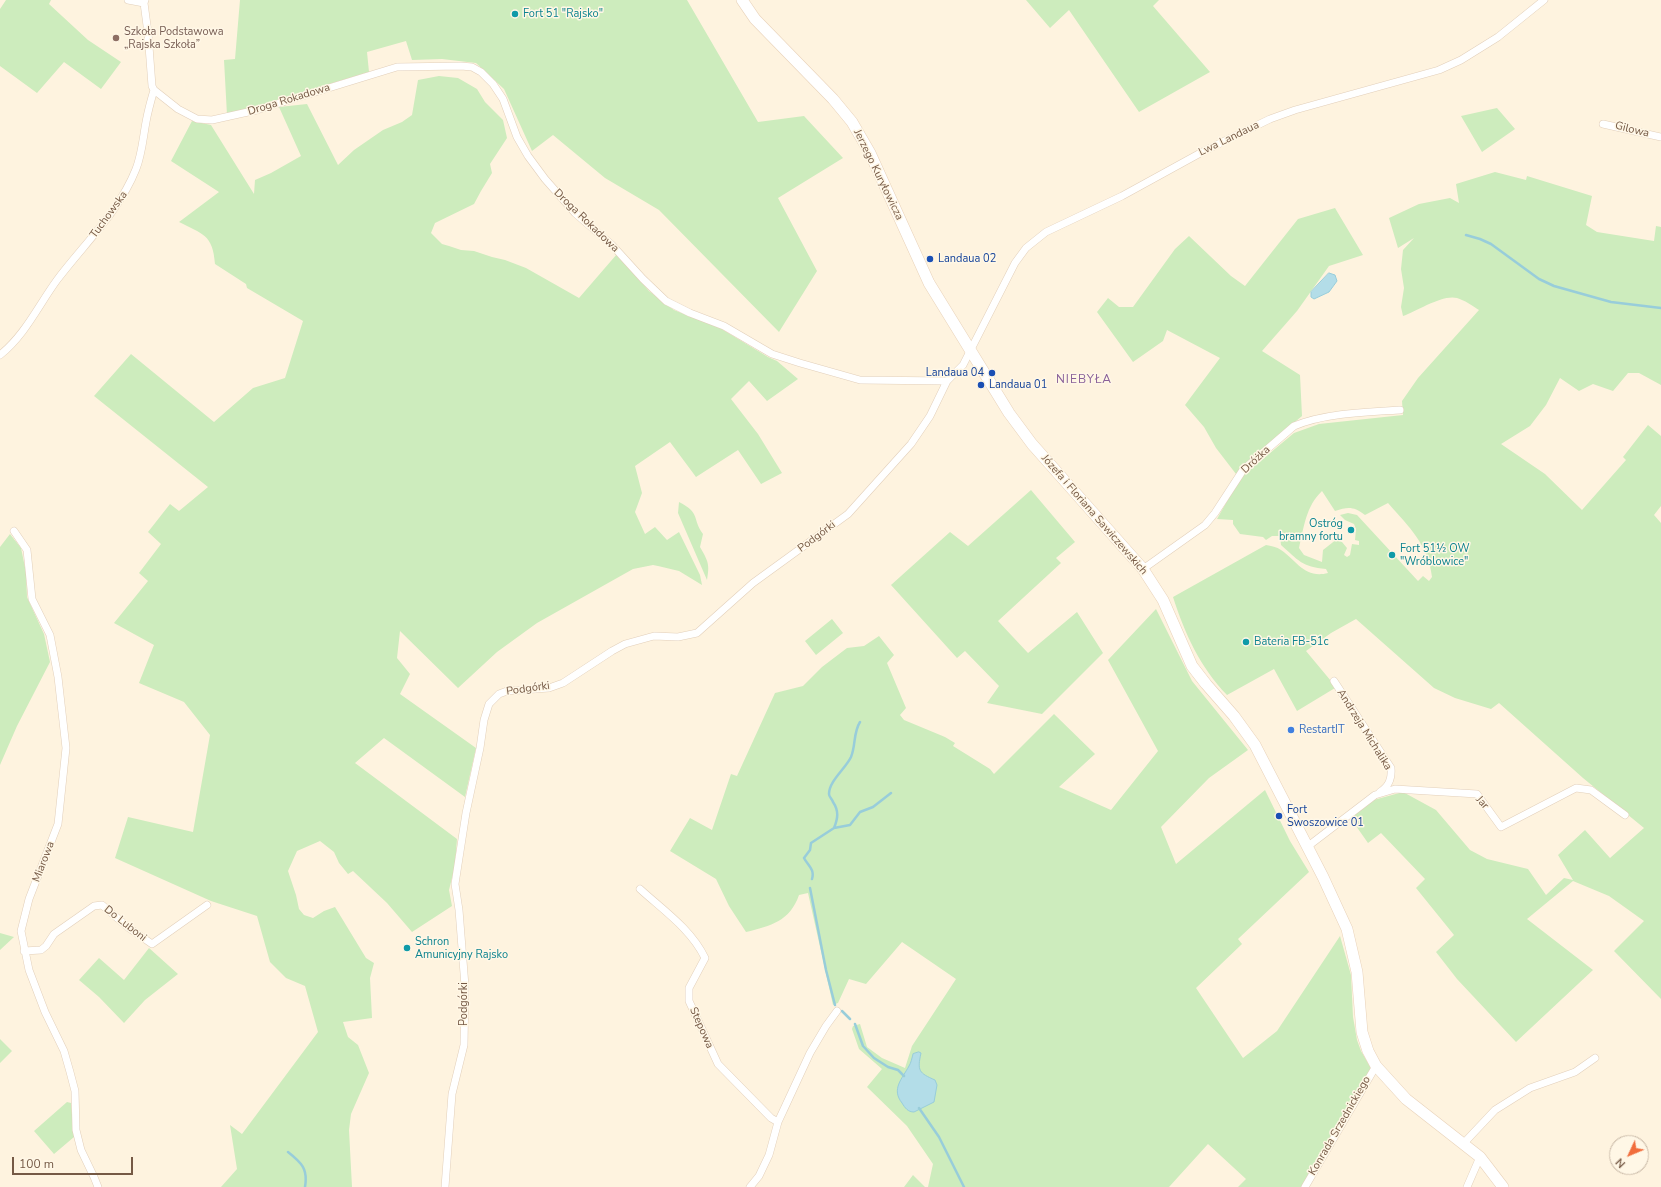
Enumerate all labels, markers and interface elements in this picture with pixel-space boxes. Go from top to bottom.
place label: Fort 51 "Rajsko" [523,7,603,21]
marker: Fort 51 "Rajsko" [510,9,520,19]
place label: Szkoła Podstawowa „Rajska Szkoła” [124,25,224,51]
marker: Szkoła Podstawowa „Rajska Szkoła” [111,33,121,43]
street label: Droga Rokadowa [246,81,332,119]
street label: Lwa Landaua [1197,119,1261,159]
street label: Gilowa [1614,119,1650,141]
street label: Jerzego Kuryłowicza [850,127,906,223]
street label: Droga Rokadowa [551,187,621,255]
street label: Tuchowska [87,189,131,241]
place label: Landaua 02 [938,252,996,266]
marker: Landaua 02 [925,254,935,264]
place label: Landaua 04 [926,366,984,380]
marker: Landaua 04 [987,368,997,378]
district label: NIEBYŁA [1056,373,1112,387]
place label: Landaua 01 [989,378,1047,392]
marker: Landaua 01 [976,380,986,390]
street label: Dróżka [1239,443,1273,477]
street label: Józefa i Floriana Sawiczewskich [1038,452,1150,578]
place label: Ostróg bramny fortu [1279,517,1343,543]
street label: Podgórki [796,519,838,555]
marker: Ostróg bramny fortu [1346,525,1356,535]
place label: Fort 51½ OW "Wróblowice" [1400,542,1470,568]
marker: Fort 51½ OW "Wróblowice" [1387,550,1397,560]
place label: Bateria FB-51c [1254,635,1328,649]
marker: Bateria FB-51c [1241,637,1251,647]
street label: Podgórki [505,679,551,699]
street label: Andrzeja Michalika [1334,687,1394,773]
place label: RestartIT [1299,723,1345,737]
marker: RestartIT [1286,725,1296,735]
street label: Jar [1473,794,1491,812]
place label: Fort Swoszowice 01 [1287,803,1364,829]
marker: Fort Swoszowice 01 [1274,811,1284,821]
street label: Miarowa [30,840,58,884]
street label: Do Luboni [101,903,149,945]
place label: Schron Amunicyjny Rajsko [415,935,508,961]
marker: Schron Amunicyjny Rajsko [402,943,412,953]
street label: Podgórki [457,982,471,1026]
street label: Stepowa [686,1005,716,1051]
street label: Konrada Srzednickiego [1306,1074,1374,1178]
north arrow [1609,1135,1649,1175]
scale bar [14,1149,135,1175]
text: N [1612,1155,1629,1171]
text: 100 m [19,1156,54,1172]

